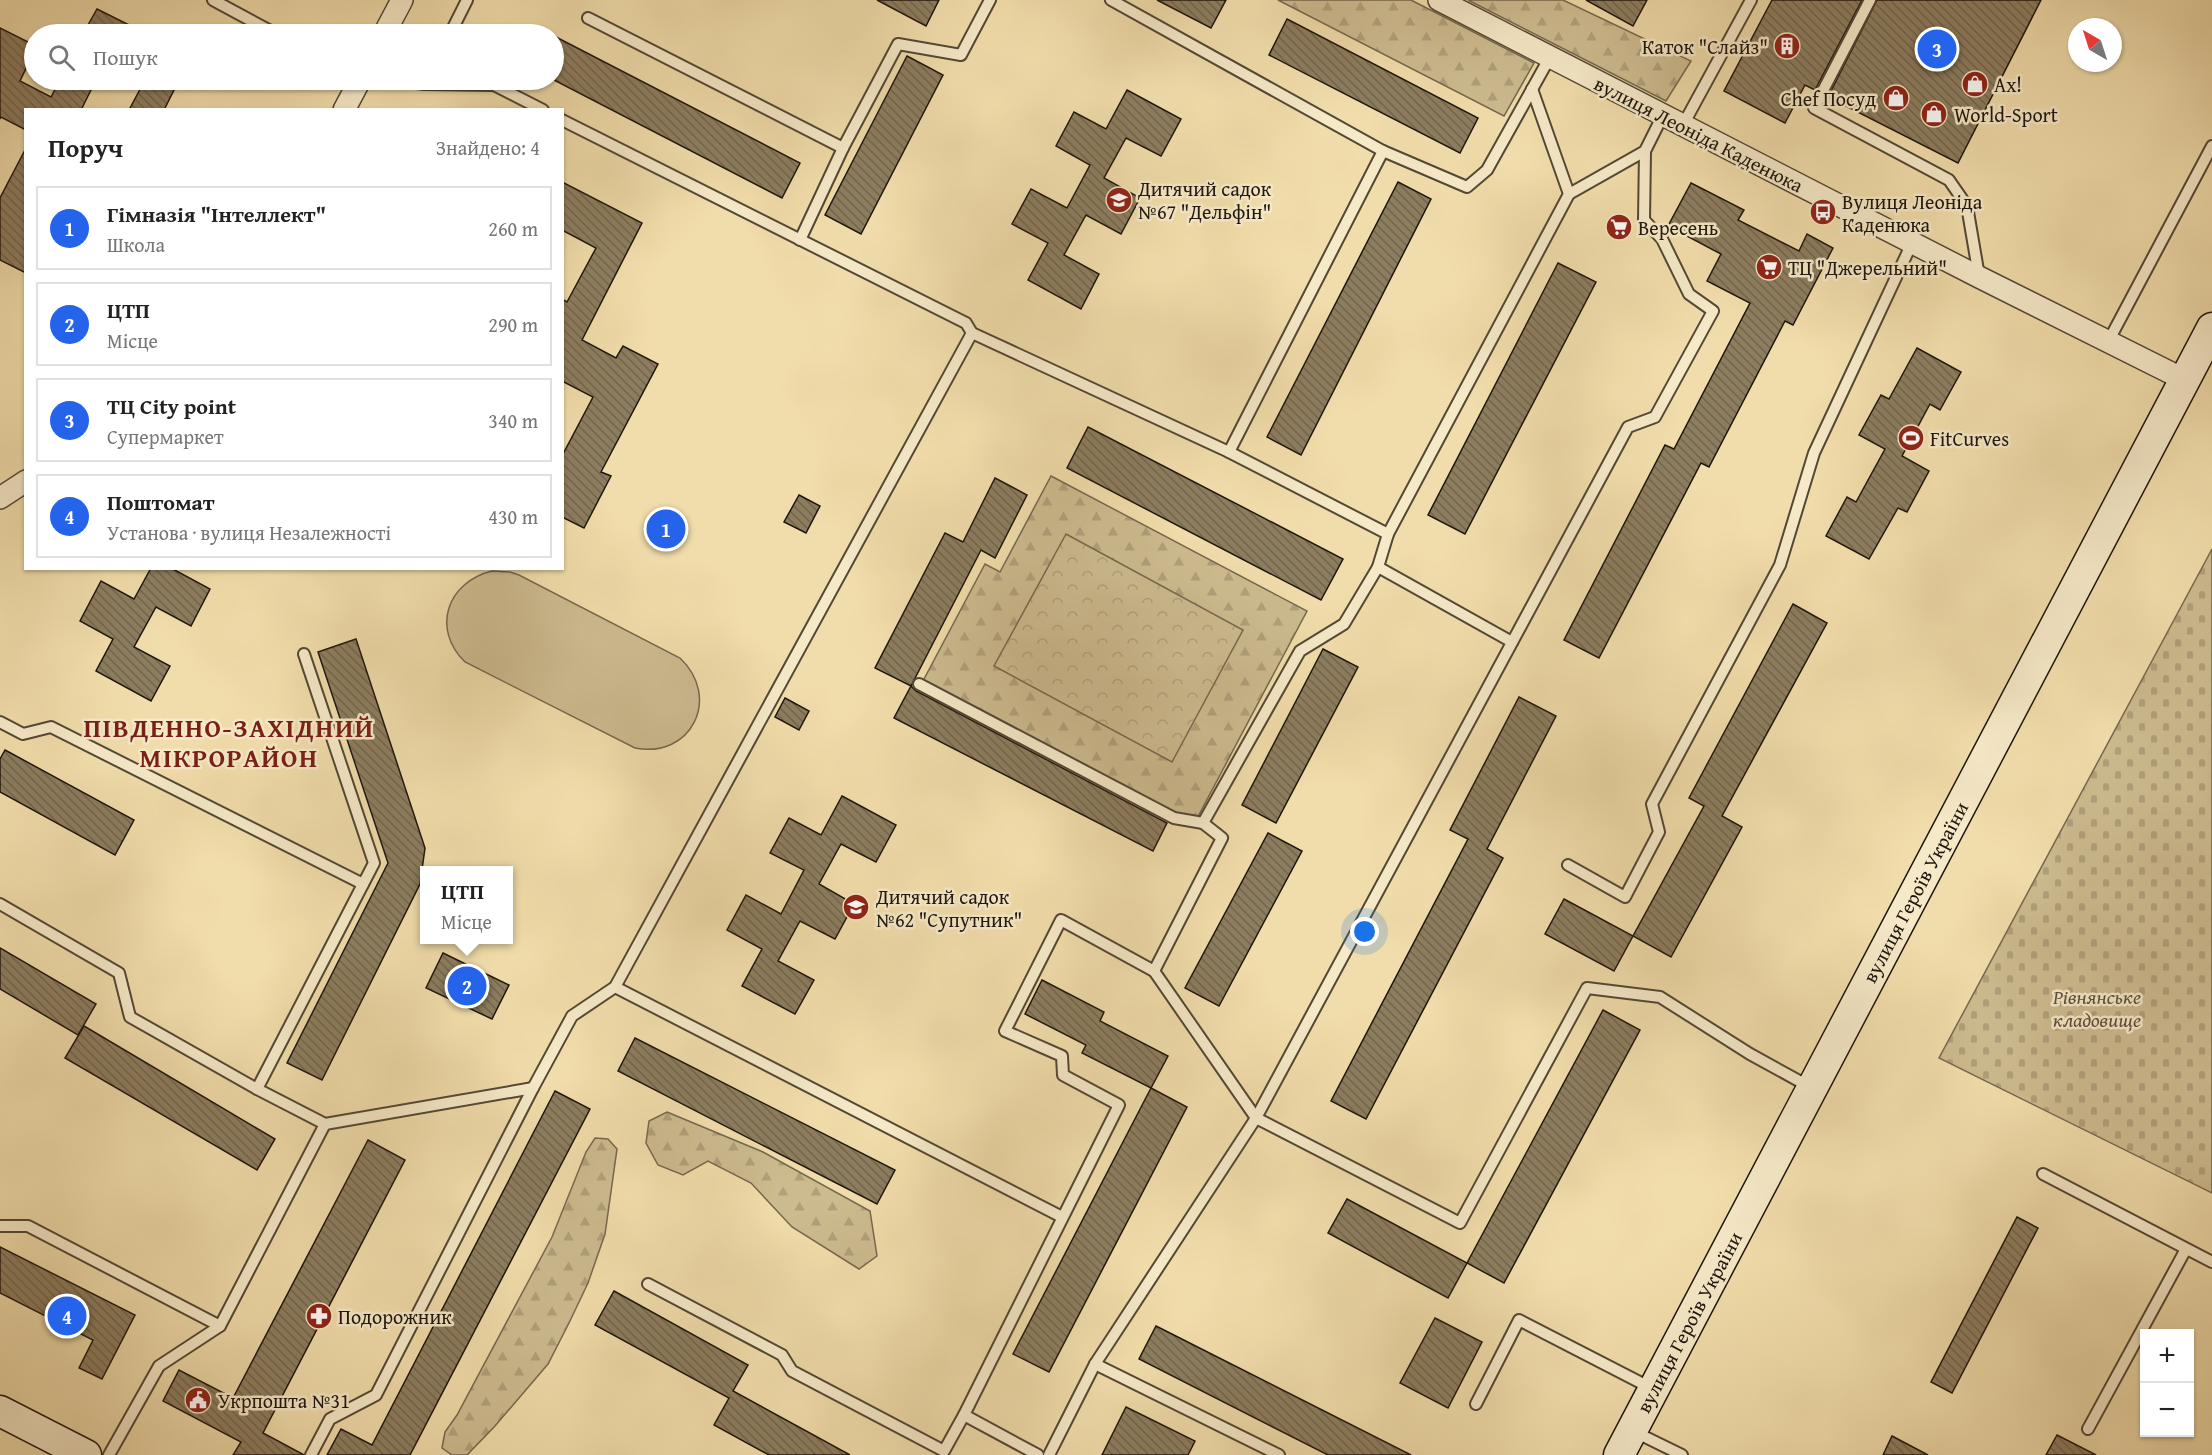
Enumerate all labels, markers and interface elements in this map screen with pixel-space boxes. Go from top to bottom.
north arrow [2068,18,2122,72]
search box [24,24,564,90]
pin: 3 [1918,26,1956,72]
building icon: Каток "Слайз" [1772,31,1802,61]
place label: Каток "Слайз" [1642,32,1768,61]
icon: search [45,41,78,74]
text: Пошук [93,41,158,73]
street label: вулиця Леоніда Каденюка [1589,69,1809,200]
shop icon: Ах! [1960,69,1990,99]
place label: Ах! [1994,70,2022,99]
shop icon: Chef Посуд [1881,83,1911,113]
place label: Chef Посуд [1781,84,1876,113]
shop icon: World-Sport [1919,99,1949,129]
place label: World-Sport [1954,100,2058,129]
text: Поруч [48,128,123,167]
text: Знайдено: 4 [436,133,540,162]
place label: Дитячий садок №67 "Дельфін" [1137,174,1272,226]
school or university icon: Дитячий садок №67 "Дельфін" [1104,185,1134,215]
place label: Вулиця Леоніда Каденюка [1842,187,1983,239]
bus stop icon: Вулиця Леоніда Каденюка [1808,197,1838,227]
text: Гімназія "Інтеллект" [107,198,326,230]
supermarket icon: Вересень [1604,212,1634,242]
place label: Вересень [1638,213,1718,242]
text: 1 [64,214,75,243]
text: 260 m [488,214,538,243]
text: Школа [107,230,165,259]
supermarket icon: ТЦ "Джерельний" [1754,252,1784,282]
place label: ТЦ "Джерельний" [1788,253,1947,282]
text: ЦТП [107,294,150,326]
text: 2 [64,310,75,339]
text: 290 m [488,310,538,339]
text: Місце [107,326,158,355]
text: ТЦ City point [107,390,236,422]
text: 3 [64,406,75,435]
text: 340 m [488,406,538,435]
text: Супермаркет [107,422,224,451]
sports icon: FitCurves [1896,423,1926,453]
place label: FitCurves [1930,424,2009,453]
text: Поштомат [107,486,215,518]
text: 4 [64,502,75,531]
text: 430 m [488,502,538,531]
pin: 1 [646,506,686,552]
text: Установа · вулиця Незалежності [107,518,391,547]
district label: ПІВДЕННО-ЗАХІДНИЙ МІКРОРАЙОН [84,708,374,777]
street label: вулиця Героїв України [1855,796,1975,988]
popup [420,866,513,944]
text: ЦТП [441,875,484,907]
place label: Дитячий садок №62 "Супутник" [875,882,1022,934]
school or university icon: Дитячий садок №62 "Супутник" [841,892,871,922]
text: Місце [441,907,492,936]
your location [1350,917,1379,946]
pin: 2 [448,964,486,1008]
park label: Рівнянське кладовище [2052,982,2141,1034]
street label: вулиця Героїв України [1629,1226,1749,1418]
pin: 4 [48,1294,86,1338]
pharmacy icon: Подорожник [304,1301,334,1331]
place label: Подорожник [338,1302,452,1331]
map controls [2140,1329,2194,1437]
button: + [2140,1329,2194,1383]
button: − [2140,1383,2194,1437]
public building icon: Укрпошта №31 [183,1385,213,1415]
place label: Укрпошта №31 [218,1386,350,1415]

